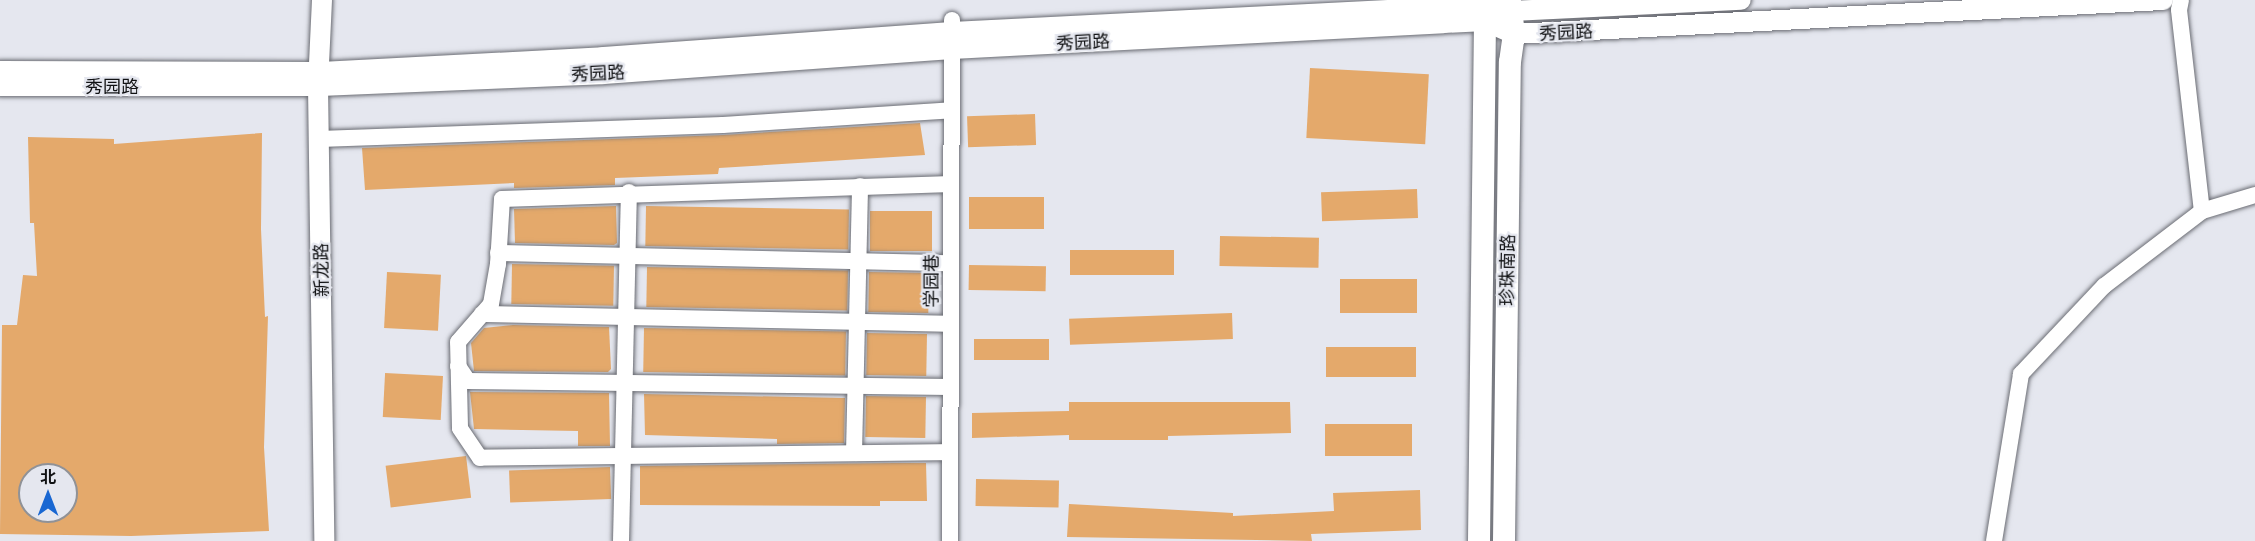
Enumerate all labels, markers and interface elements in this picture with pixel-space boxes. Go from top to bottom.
street label: 秀园路 [1538,20,1594,44]
street label: 秀园路 [1055,30,1111,54]
street label: 秀园路 [570,61,626,85]
street label: 秀园路 [85,75,139,97]
street label: 珍珠南路 [1496,234,1518,306]
street label: 新龙路 [310,243,332,297]
street label: 学园巷 [920,254,942,308]
north arrow [18,463,78,523]
text: 北 [40,466,56,488]

